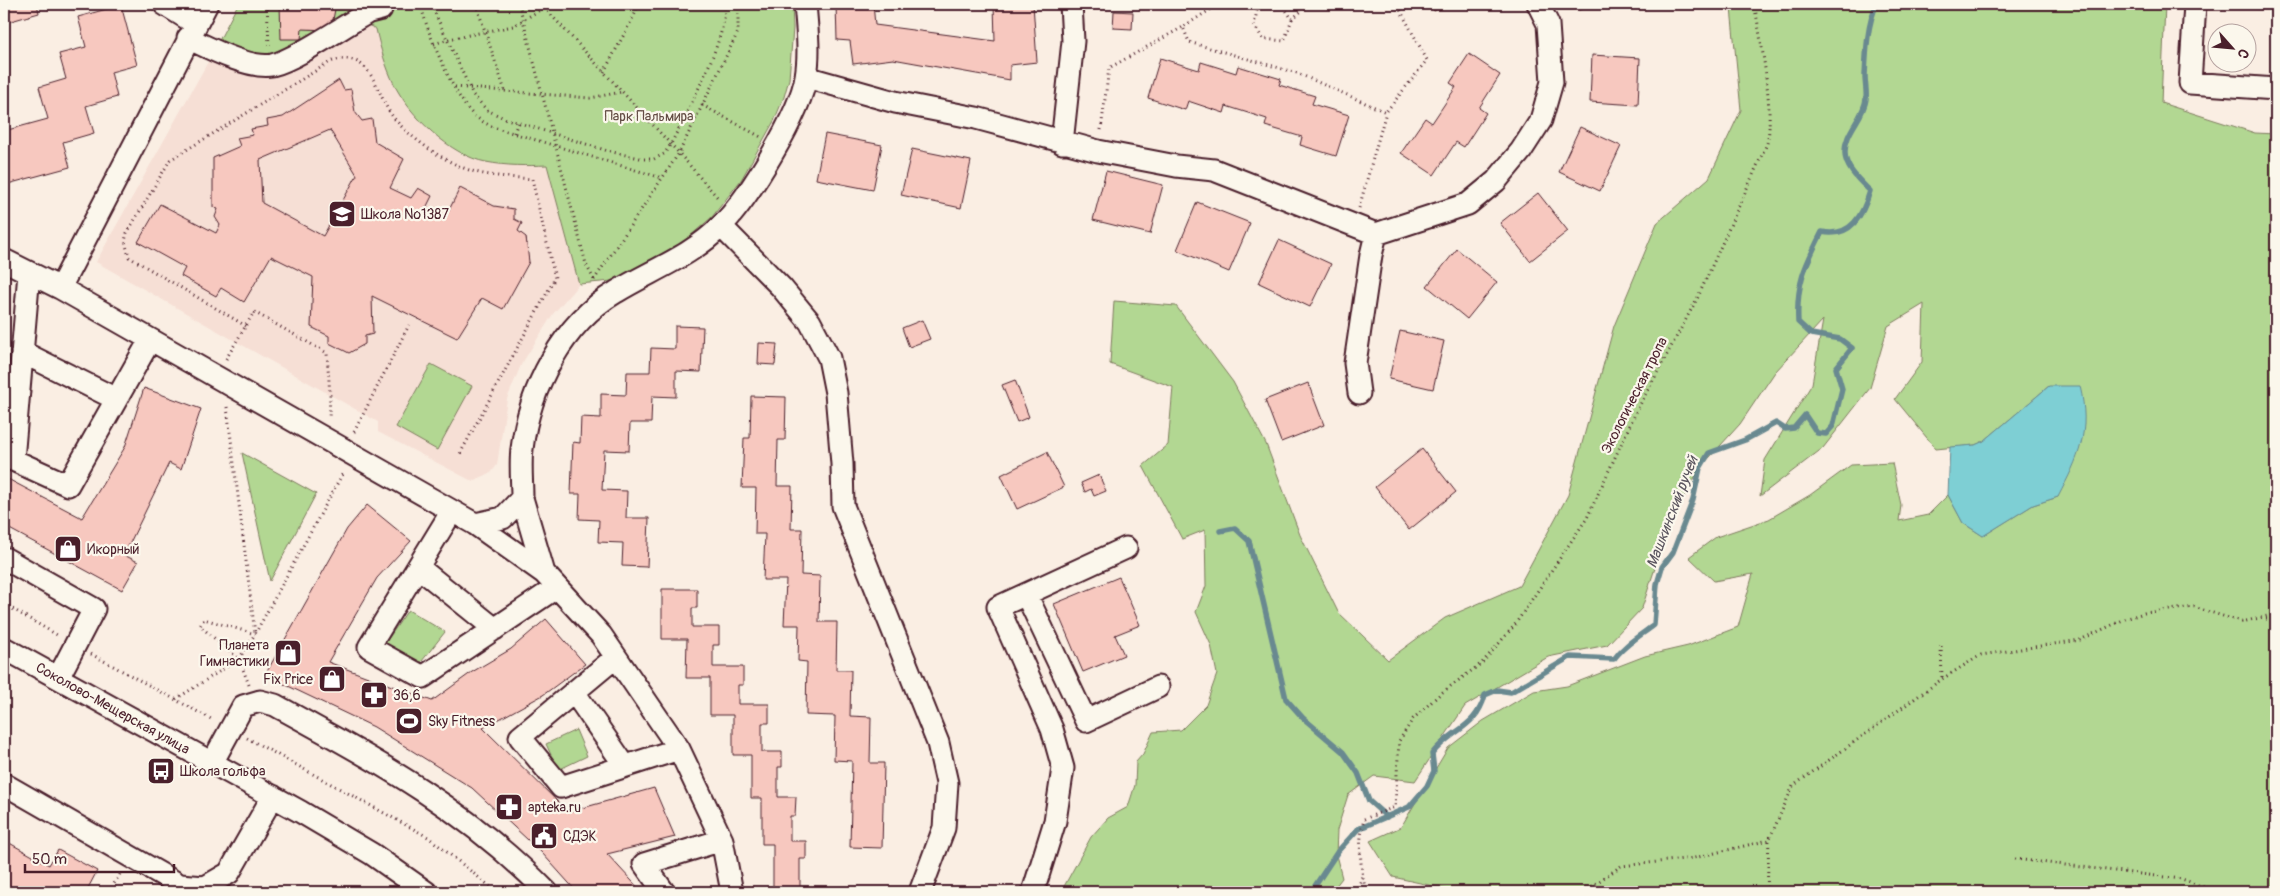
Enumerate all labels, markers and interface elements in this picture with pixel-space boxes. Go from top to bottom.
north arrow [2208,22,2258,72]
text: С [2233,46,2253,62]
park label: Парк Пальмира [604,108,694,125]
school or university icon: Школа №1387 [327,199,357,229]
place label: Школа №1387 [361,206,449,223]
street label: Экологическая тропа [1598,334,1671,456]
water label: Машкинский ручей [1642,452,1703,571]
shop icon: Икорный [53,534,83,564]
place label: Икорный [87,541,139,558]
place label: Планета Гимнастики [200,637,269,670]
shop icon: Планета Гимнастики [273,638,303,668]
street label: Соколово-Мещерская улица [33,659,193,758]
shop icon: Fix Price [317,664,347,694]
place label: Fix Price [263,671,313,688]
pharmacy icon: 36,6 [359,680,389,710]
place label: 36,6 [393,687,421,704]
sports icon: Sky Fitness [394,706,424,736]
place label: Sky Fitness [428,713,496,730]
bus stop icon: Школа гольфа [146,756,176,786]
place label: Школа гольфа [180,763,266,780]
pharmacy icon: apteka.ru [494,792,524,822]
place label: apteka.ru [528,799,581,816]
public building icon: СДЭК [529,821,559,851]
place label: СДЭК [563,828,597,845]
scale bar [25,841,174,873]
text: 50 m [32,850,67,869]

